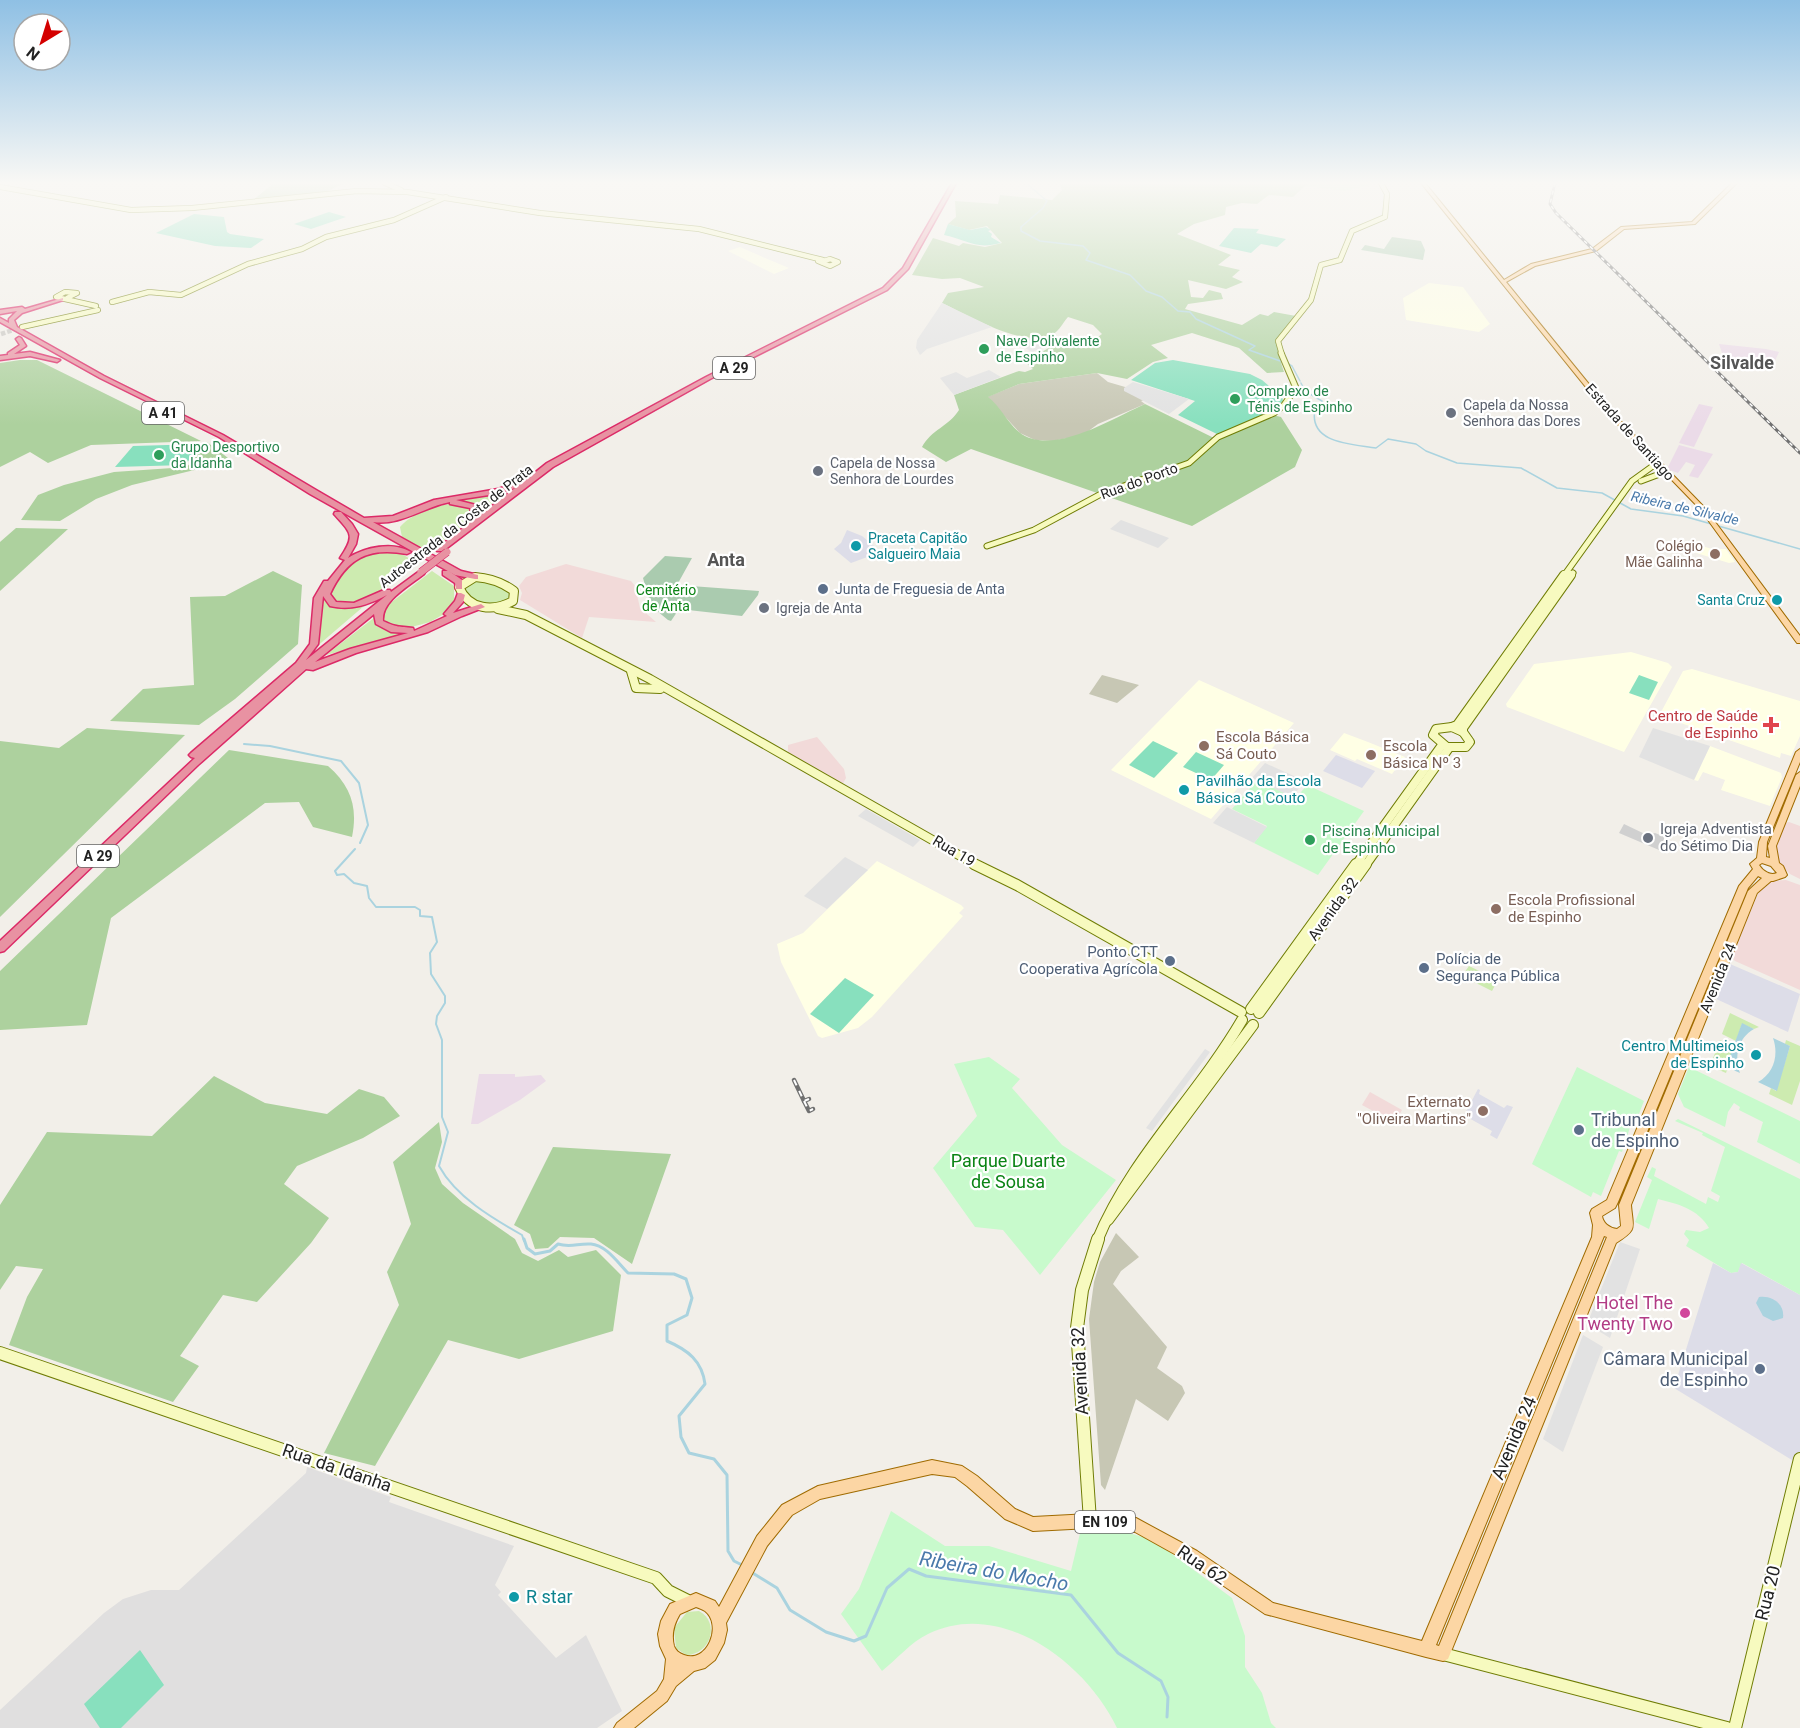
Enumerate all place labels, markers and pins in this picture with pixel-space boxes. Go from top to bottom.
place label: Nave Polivalente de Espinho [996,333,1099,365]
marker: Nave Polivalente de Espinho [977,342,991,356]
place label: Complexo de Ténis de Espinho [1247,383,1353,415]
marker: Complexo de Ténis de Espinho [1228,392,1242,406]
place label: Capela da Nossa Senhora das Dores [1463,397,1580,429]
marker: Capela da Nossa Senhora das Dores [1444,406,1458,420]
place label: Grupo Desportivo da Idanha [171,439,280,471]
marker: Grupo Desportivo da Idanha [152,448,166,462]
place label: Capela de Nossa Senhora de Lourdes [830,455,954,487]
marker: Capela de Nossa Senhora de Lourdes [811,464,825,478]
place label: Praceta Capitão Salgueiro Maia [868,530,968,562]
place label: Colégio Mãe Galinha [1625,538,1703,570]
marker: Praceta Capitão Salgueiro Maia [849,539,863,553]
marker: Colégio Mãe Galinha [1708,547,1722,561]
place label: Junta de Freguesia de Anta [835,581,1005,597]
marker: Junta de Freguesia de Anta [816,582,830,596]
place label: Santa Cruz [1697,592,1765,608]
marker: Santa Cruz [1770,593,1784,607]
place label: Igreja de Anta [776,600,862,616]
marker: Igreja de Anta [757,601,771,615]
place label: Centro de Saúde de Espinho [1648,707,1758,742]
marker: Centro de Saúde de Espinho [1762,716,1780,734]
place label: Escola Básica Sá Couto [1216,728,1309,763]
place label: Escola Básica Nº 3 [1383,737,1461,772]
marker: Escola Básica Sá Couto [1197,739,1211,753]
marker: Escola Básica Nº 3 [1364,748,1378,762]
place label: Pavilhão da Escola Básica Sá Couto [1196,772,1322,807]
marker: Pavilhão da Escola Básica Sá Couto [1177,783,1191,797]
place label: Igreja Adventista do Sétimo Dia [1660,820,1772,855]
place label: Piscina Municipal de Espinho [1322,822,1440,857]
marker: Igreja Adventista do Sétimo Dia [1641,831,1655,845]
marker: Piscina Municipal de Espinho [1303,833,1317,847]
place label: Escola Profissional de Espinho [1508,891,1635,926]
marker: Escola Profissional de Espinho [1489,902,1503,916]
place label: Ponto CTT Cooperativa Agrícola [1019,943,1158,978]
place label: Polícia de Segurança Pública [1436,950,1560,985]
marker: Ponto CTT Cooperativa Agrícola [1163,954,1177,968]
marker: Polícia de Segurança Pública [1417,961,1431,975]
place label: Centro Multimeios de Espinho [1621,1037,1744,1072]
marker: Centro Multimeios de Espinho [1749,1048,1763,1062]
place label: Externato "Oliveira Martins" [1357,1093,1471,1128]
marker: Externato "Oliveira Martins" [1476,1104,1490,1118]
place label: Tribunal de Espinho [1591,1109,1679,1151]
marker: Tribunal de Espinho [1572,1123,1586,1137]
place label: Hotel The Twenty Two [1577,1292,1673,1334]
marker: Hotel The Twenty Two [1678,1306,1692,1320]
place label: Câmara Municipal de Espinho [1603,1348,1748,1390]
marker: Câmara Municipal de Espinho [1753,1362,1767,1376]
place label: R star [526,1586,573,1607]
marker: R star [507,1590,521,1604]

